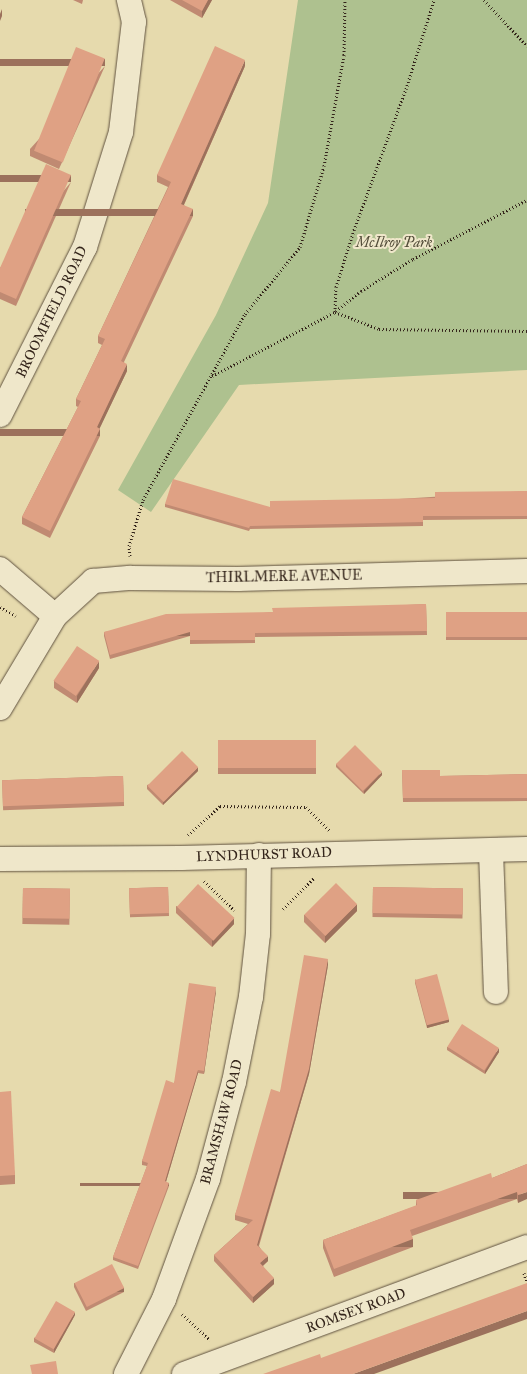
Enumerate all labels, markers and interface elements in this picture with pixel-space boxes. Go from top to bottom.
park label: McIlroy Park [356,235,432,251]
street label: BROOMFIELD ROAD [13,243,91,381]
street label: THIRLMERE AVENUE [206,567,362,587]
street label: LYNDHURST ROAD [196,844,332,866]
street label: BRAMSHAW ROAD [197,1058,247,1186]
street label: ROMSEY ROAD [304,1285,408,1337]

